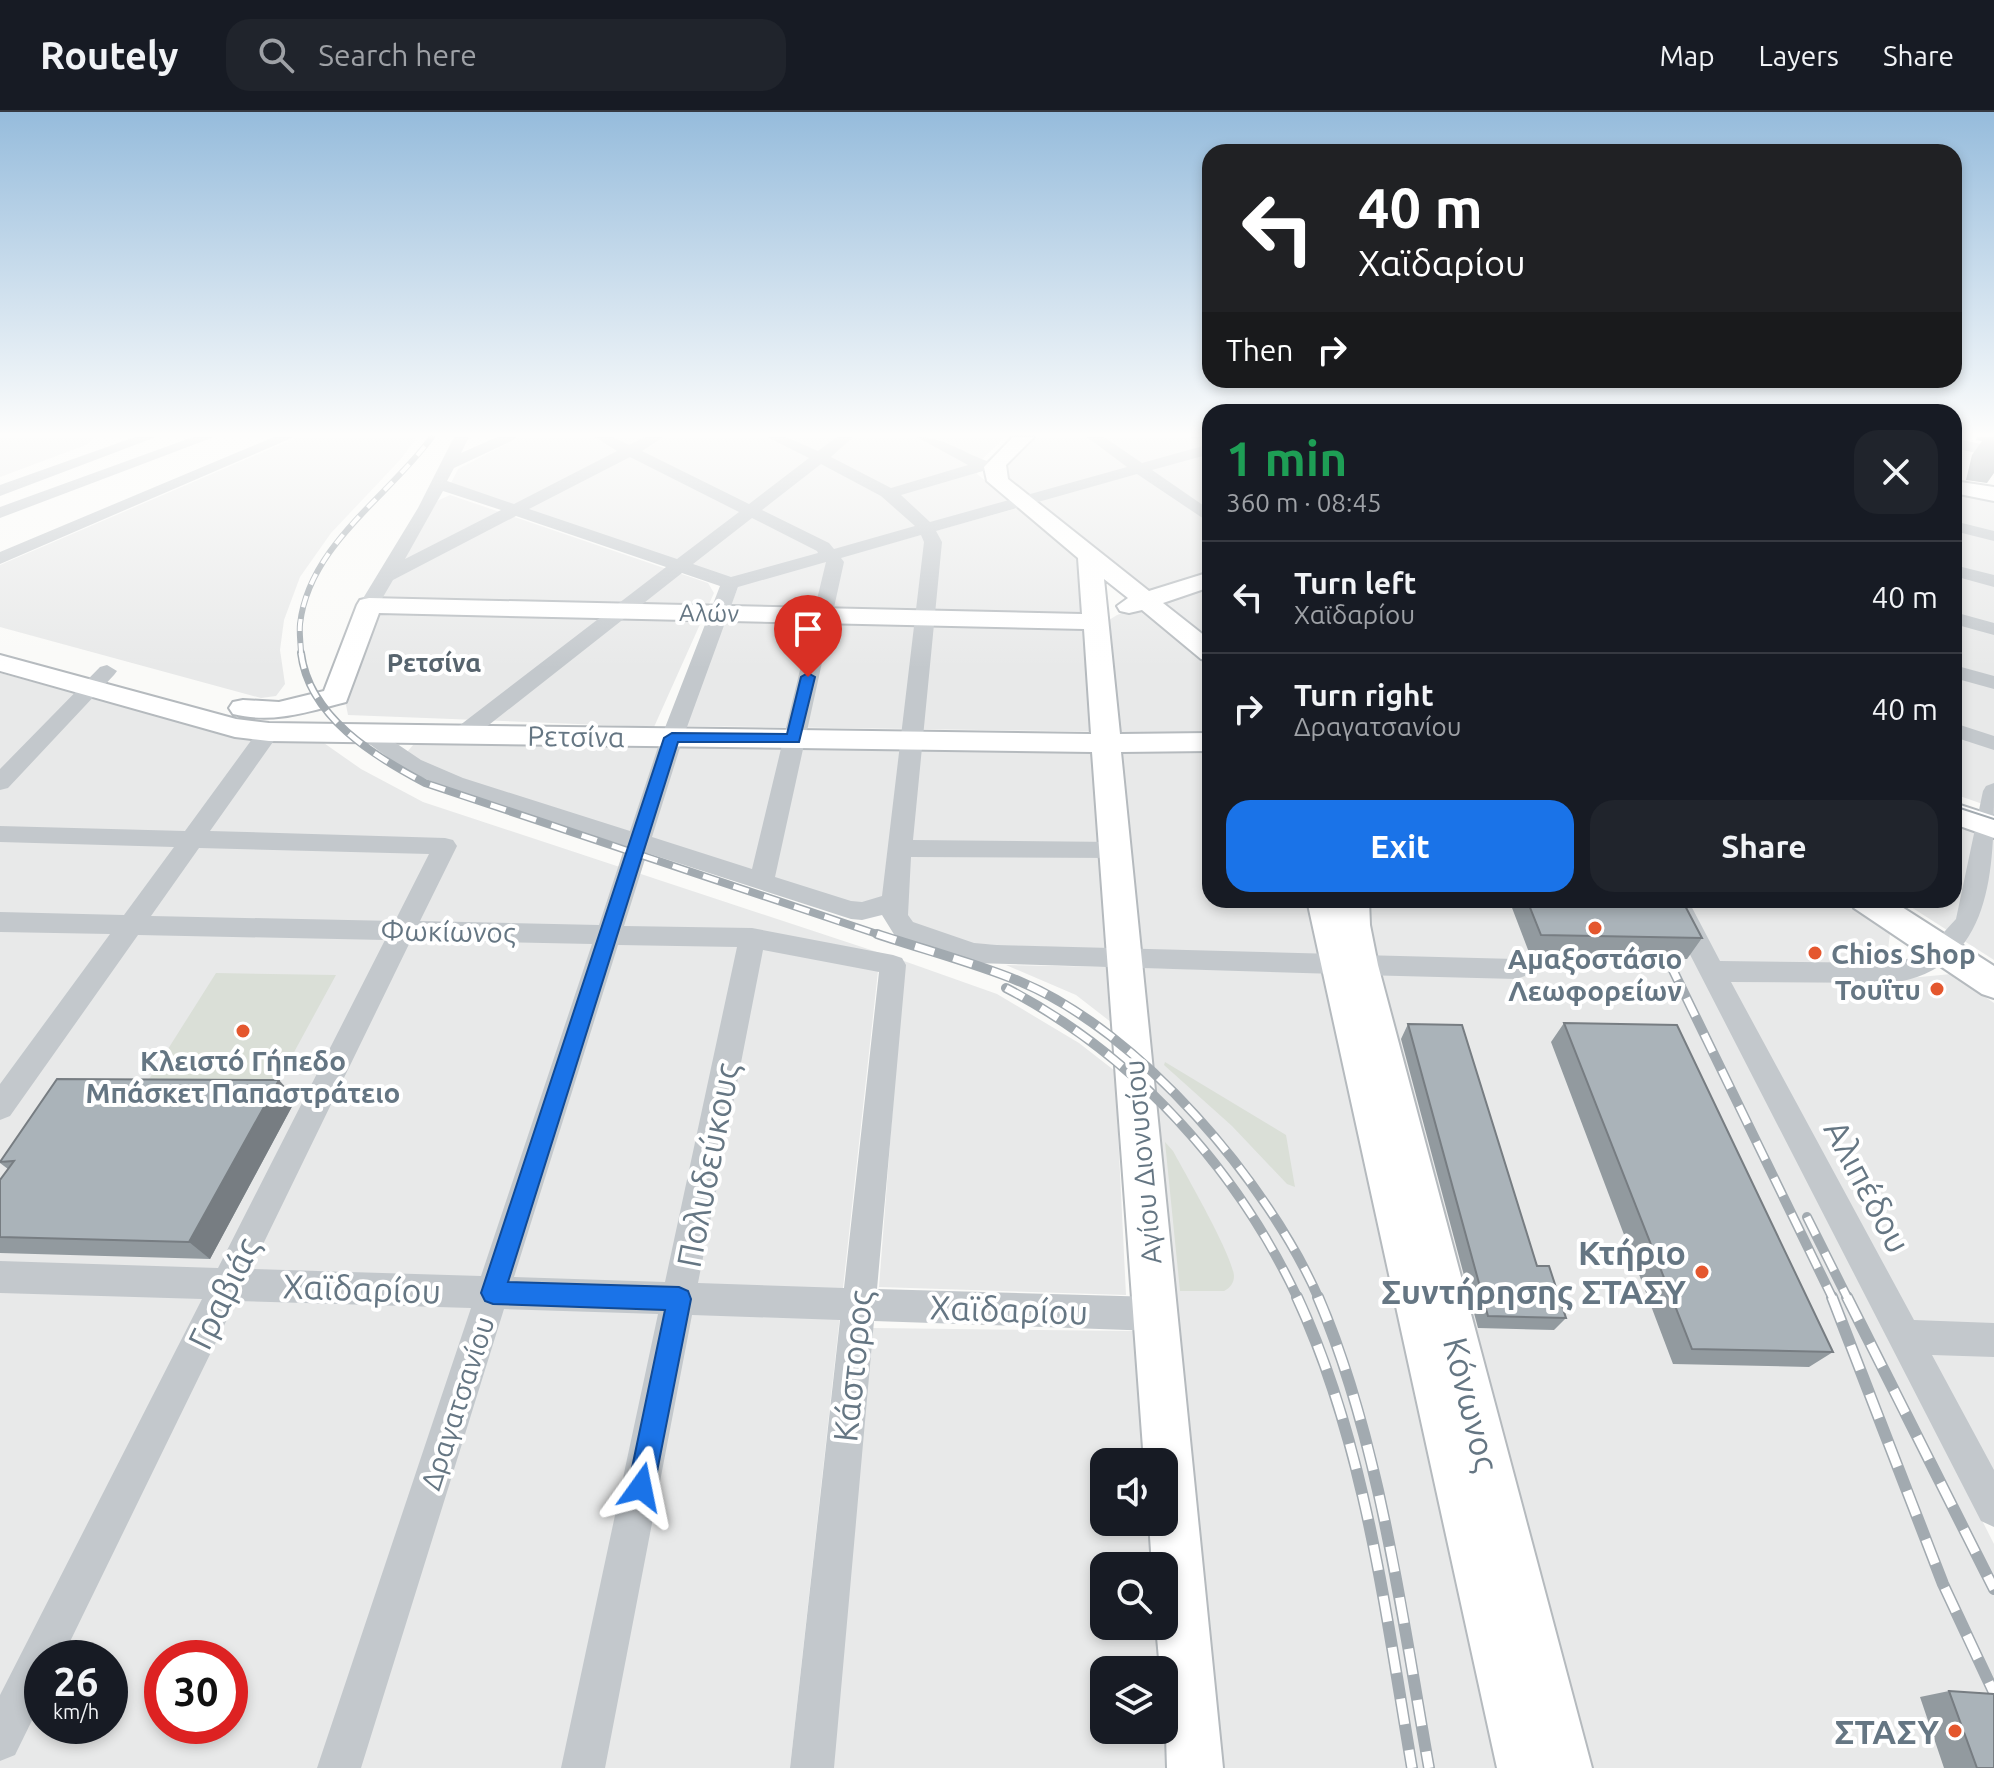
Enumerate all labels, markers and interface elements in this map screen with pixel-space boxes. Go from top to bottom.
search box [226,19,786,91]
icon: search [254,33,298,77]
text: Routely [40,34,178,76]
text: Search here [318,38,477,72]
text: Map [1659,40,1715,71]
text: Layers [1759,40,1839,71]
text: Share [1883,40,1954,71]
icon: left [1226,176,1330,280]
text: 40 m [1358,176,1483,239]
text: Χαϊδαρίου [1358,242,1526,283]
icon: right [1310,328,1354,372]
text: Then [1226,333,1294,367]
button: close [1854,430,1938,514]
text: 1 min [1226,431,1347,485]
text: 360 m · 08:45 [1226,488,1382,517]
text: Turn left [1294,566,1416,600]
icon: left [1226,575,1270,619]
text: 40 m [1871,580,1938,614]
pin [774,595,842,677]
street label: Αλών [679,599,740,627]
text: Χαϊδαρίου [1294,600,1415,629]
icon: arrive [786,607,830,651]
district label: Ρετσίνα [387,648,481,677]
text: Turn right [1294,678,1434,712]
icon: right [1226,687,1270,731]
text: 40 m [1871,692,1938,726]
text: Δραγατσανίου [1294,712,1462,741]
street label: Ρετσίνα [527,720,625,752]
button: Exit [1226,800,1574,892]
button: Share [1590,800,1938,892]
street label: Φωκίωνος [380,914,516,949]
marker: Αμαξοστάσιο Λεωφορείων [1586,919,1604,937]
place label: Chios Shop [1831,938,1976,969]
place label: Αμαξοστάσιο Λεωφορείων [1508,943,1682,1006]
marker: Chios Shop [1806,944,1824,962]
place label: Τουϊτυ [1835,974,1921,1005]
marker: Τουϊτυ [1928,980,1946,998]
marker: Κλειστό Γήπεδο Μπάσκετ Παπαστράτειο [234,1022,252,1040]
place label: Κλειστό Γήπεδο Μπάσκετ Παπαστράτειο [86,1045,400,1108]
street label: Πολυδεύκους [669,1059,746,1271]
street label: Αγίου Διονυσίου [1118,1059,1166,1265]
street label: Αλιπέδου [1817,1113,1919,1259]
street label: Γραβιάς [180,1231,267,1355]
place label: Κτήριο Συντήρησης ΣΤΑΣΥ [1381,1233,1686,1311]
marker: Κτήριο Συντήρησης ΣΤΑΣΥ [1693,1263,1711,1281]
street label: Χαϊδαρίου [282,1266,442,1310]
street label: Χαϊδαρίου [929,1287,1089,1331]
street label: Κάστορος [825,1288,880,1444]
street label: Δραγατσανίου [414,1312,500,1494]
street label: Κόνωνος [1436,1333,1507,1475]
position arrow [599,1445,683,1529]
map controls [1090,1448,1178,1744]
button: sound [1090,1448,1178,1536]
button: search [1090,1552,1178,1640]
speed limit sign: 30 [144,1640,248,1744]
button: layers [1090,1656,1178,1744]
text: 26 [53,1659,99,1704]
text: km/h [53,1700,99,1723]
place label: ΣΤΑΣΥ [1834,1712,1939,1750]
marker: ΣΤΑΣΥ [1946,1722,1964,1740]

